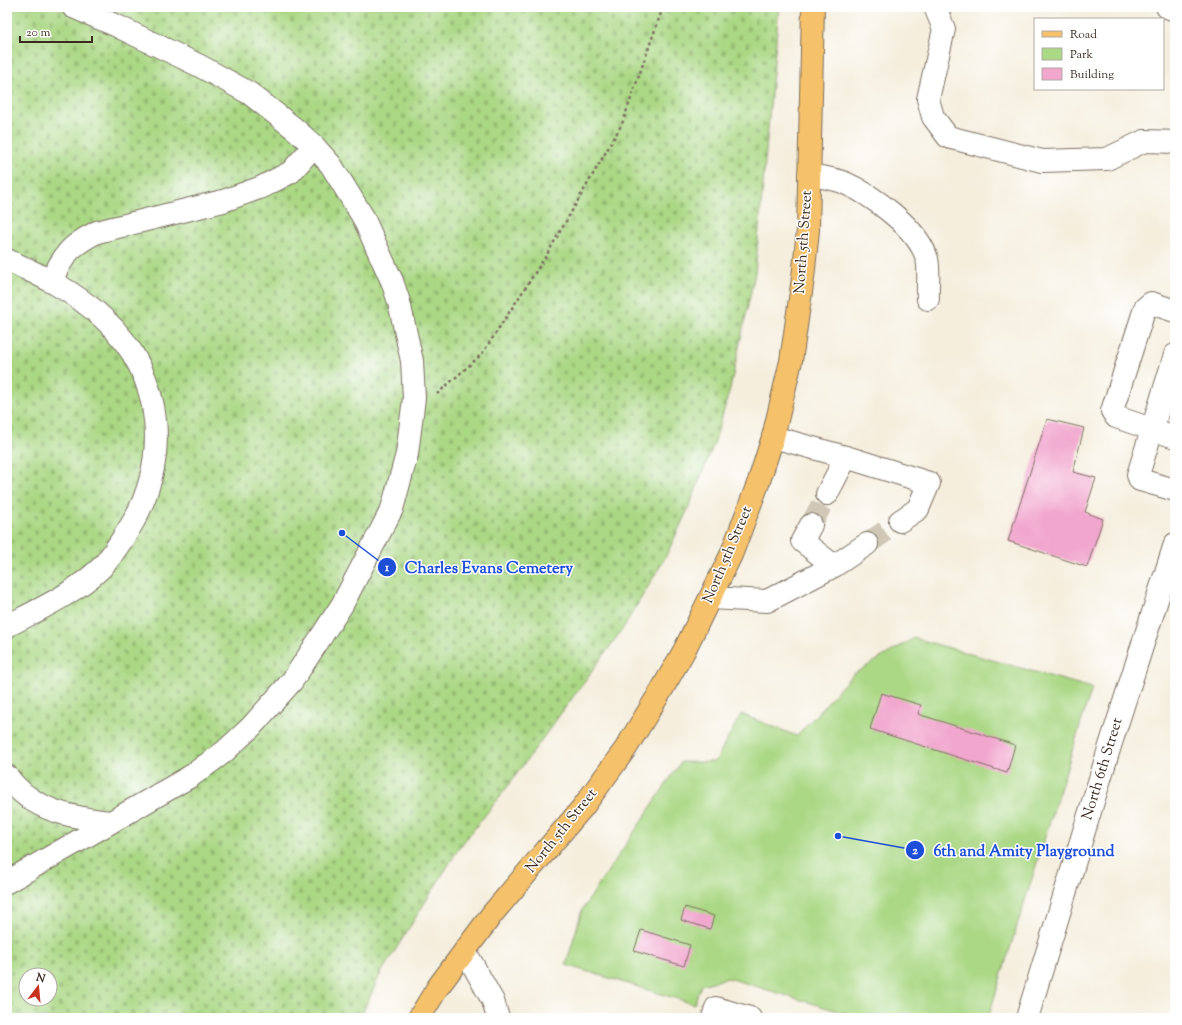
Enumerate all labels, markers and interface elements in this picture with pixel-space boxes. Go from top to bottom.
scale bar [20,18,92,44]
legend [1034,18,1164,90]
text: 20 m [26,24,51,42]
text: Road [1070,26,1097,44]
text: Park [1070,46,1093,64]
text: Building [1070,66,1114,84]
street label: North 5th Street [790,190,818,294]
street label: North 5th Street [698,503,758,607]
callout: Charles Evans Cemetery [377,553,582,581]
text: Charles Evans Cemetery [405,558,573,581]
text: 1 [384,559,390,577]
street label: North 6th Street [1077,715,1129,823]
street label: North 5th Street [521,784,603,878]
callout: 6th and Amity Playground [905,836,1123,864]
text: 6th and Amity Playground [933,841,1116,864]
text: 2 [912,842,918,860]
north arrow [18,967,58,1007]
text: N [33,969,47,987]

